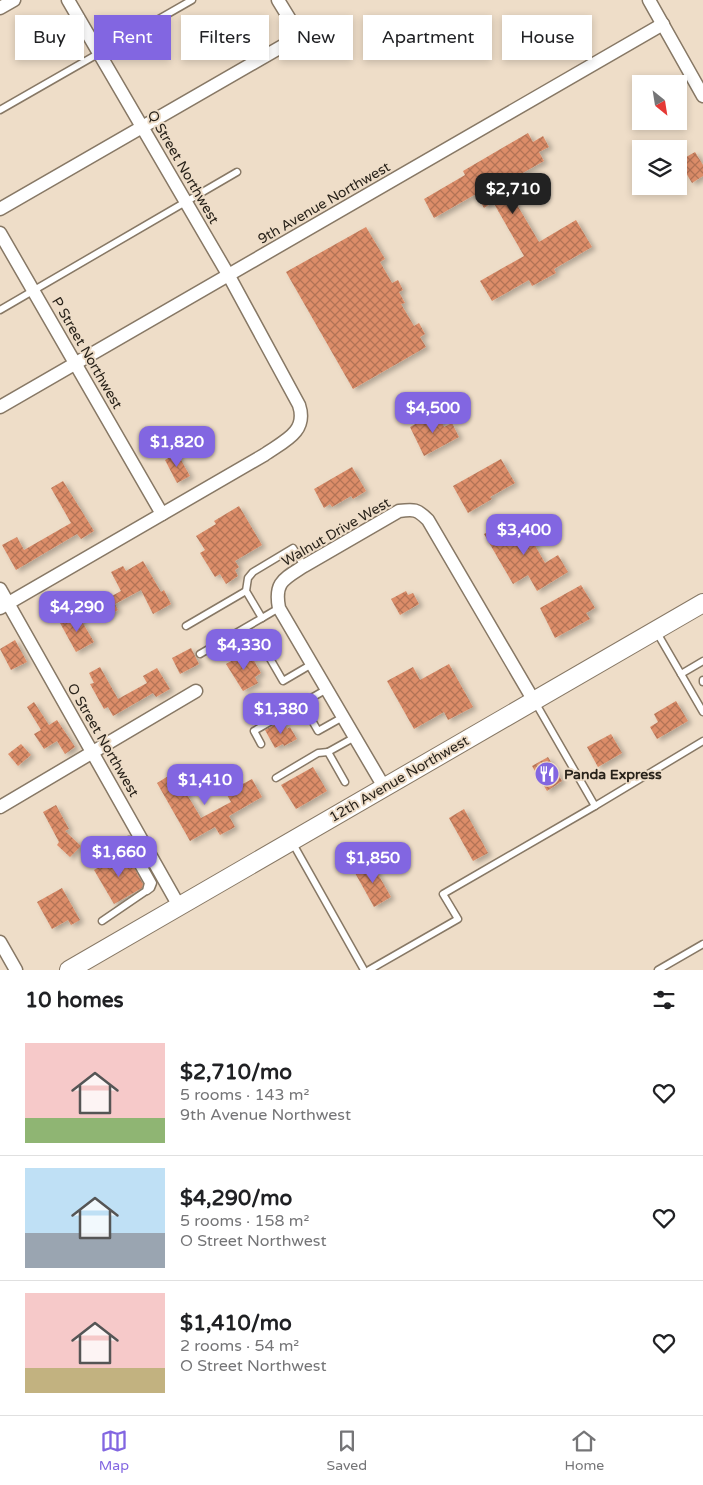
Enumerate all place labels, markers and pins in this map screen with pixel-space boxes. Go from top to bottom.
pin: $2,710 [472,172,554,215]
pin: $4,500 [392,392,474,434]
pin: $1,820 [136,426,218,468]
pin: $3,400 [483,514,565,556]
pin: $4,290 [36,590,118,633]
pin: $4,330 [203,628,285,671]
pin: $1,380 [240,692,322,735]
restaurant icon: Panda Express [534,761,560,787]
pin: $1,410 [164,764,246,806]
place label: Panda Express [564,766,662,783]
pin: $1,660 [78,836,160,878]
pin: $1,850 [332,842,414,884]

